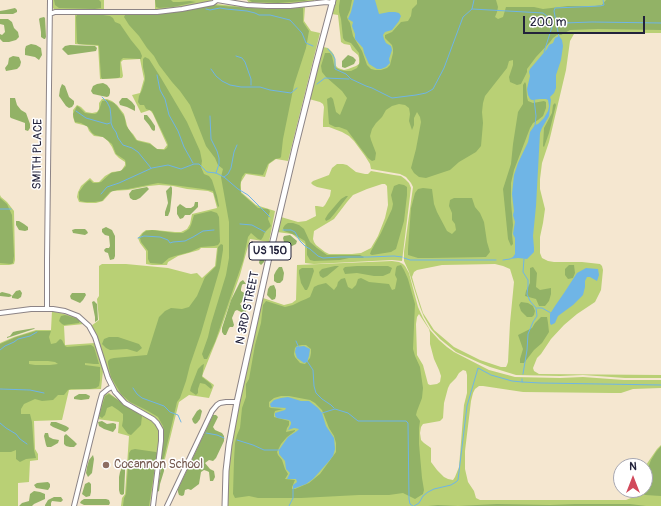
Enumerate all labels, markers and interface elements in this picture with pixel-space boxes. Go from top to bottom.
scale bar [525,8,647,34]
text: 200 m [530,15,566,30]
street label: SMITH PLACE [30,119,46,189]
road number: US 150 [249,242,291,260]
street label: N 3RD STREET [233,270,263,346]
place label: Cocannon School [114,458,203,472]
north arrow [613,458,653,498]
marker: Cocannon School [101,460,111,470]
text: N [629,460,637,473]

